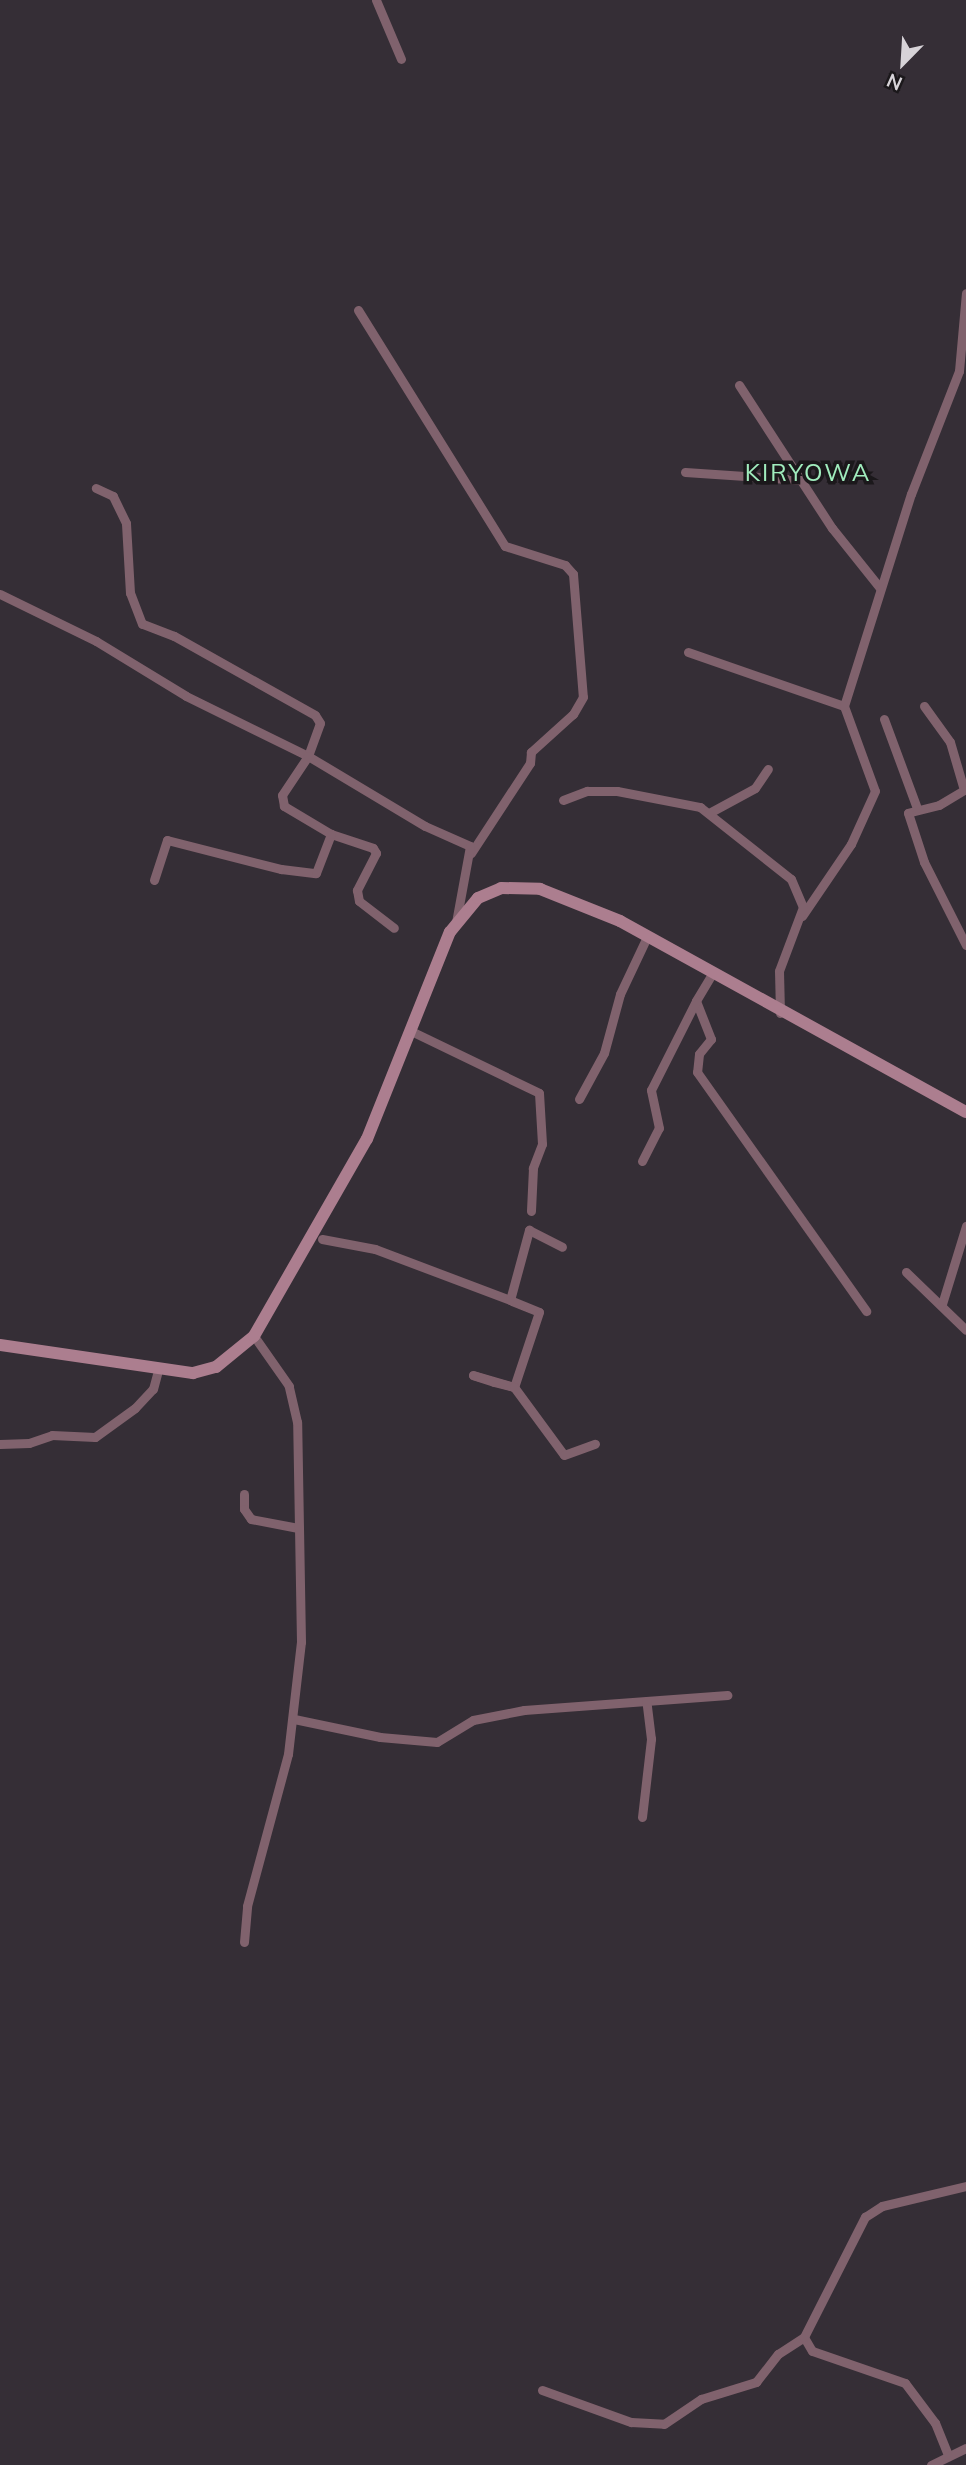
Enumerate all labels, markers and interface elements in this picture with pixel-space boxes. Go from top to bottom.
north arrow [868,28,938,98]
text: N [883,68,906,96]
district label: KIRYOWA [746,459,870,487]

